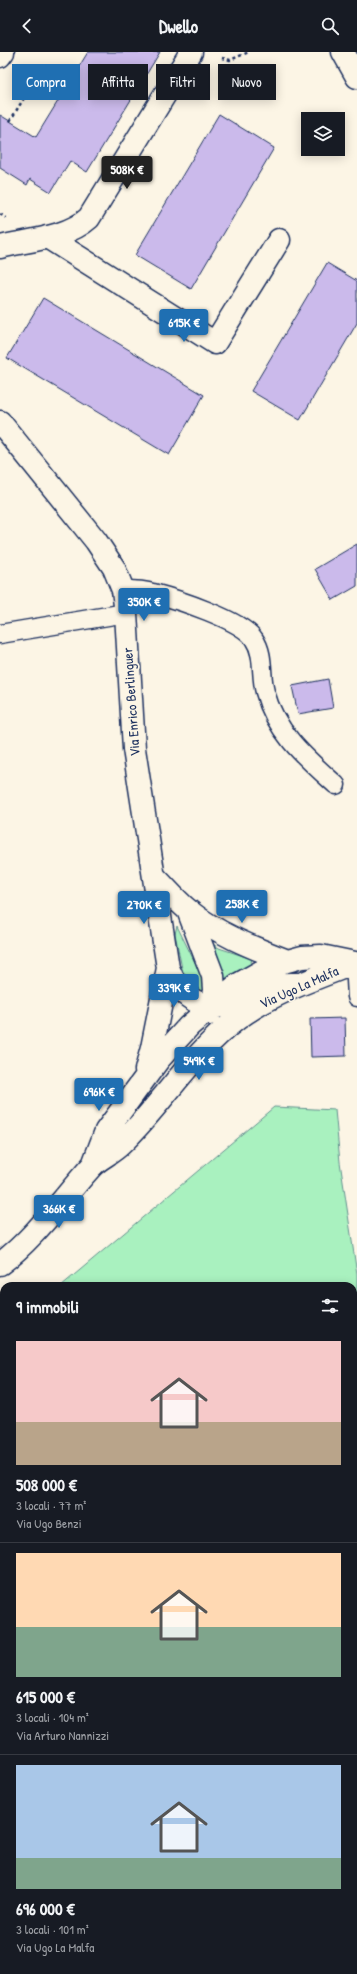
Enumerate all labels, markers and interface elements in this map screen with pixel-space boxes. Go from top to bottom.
text: Dwello [159,14,198,39]
icon: back [16,15,38,37]
icon: search [319,15,341,37]
chip: Compra [12,64,80,100]
chip: Affitta [88,64,148,100]
chip: Filtri [156,64,210,100]
chip: Nuovo [218,64,276,100]
map controls [301,112,345,156]
button: layers [301,112,345,156]
pin: 508K € [94,156,160,190]
text: 508K € [111,160,144,178]
pin: 615K € [151,309,217,343]
text: 615K € [168,313,200,331]
pin: 350K € [111,588,177,622]
text: 350K € [127,592,161,610]
street label: Via Enrico Berlinguer [117,646,145,757]
pin: 258K € [209,890,275,924]
pin: 270K € [111,891,177,925]
text: 258K € [225,894,259,912]
text: 270K € [127,895,161,913]
street label: Via Ugo La Malfa [256,960,342,1013]
pin: 339K € [141,974,207,1008]
text: 339K € [158,978,190,996]
pin: 549K € [166,1047,232,1081]
text: 549K € [183,1051,215,1069]
pin: 696K € [66,1078,132,1112]
text: 696K € [83,1082,115,1100]
pin: 366K € [26,1195,92,1229]
text: 366K € [43,1199,75,1217]
text: 9 immobili [16,1295,79,1318]
icon: filters [319,1295,341,1317]
icon: home [143,1367,215,1439]
text: 508 000 € [16,1473,77,1496]
text: 3 locali · 77 m² [16,1496,86,1514]
text: Via Ugo Benzi [16,1514,82,1532]
icon: home [143,1579,215,1651]
text: 615 000 € [16,1685,75,1708]
text: 3 locali · 104 m² [16,1708,89,1726]
text: Via Arturo Nannizzi [16,1726,109,1744]
icon: home [143,1791,215,1863]
text: 696 000 € [16,1897,75,1920]
text: 3 locali · 101 m² [16,1920,89,1938]
text: Via Ugo La Malfa [16,1938,94,1956]

